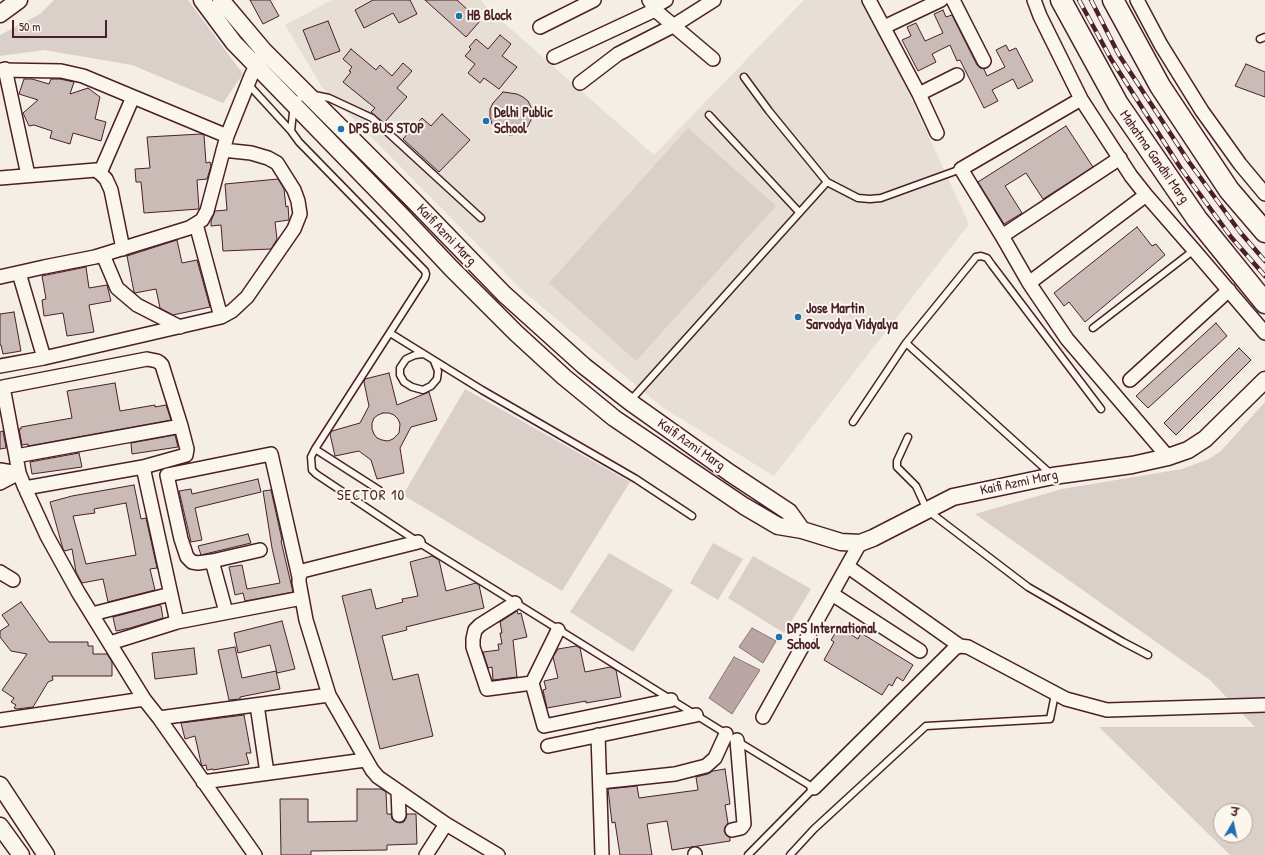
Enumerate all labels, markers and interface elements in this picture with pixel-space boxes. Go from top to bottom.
place label: HB Block [467,8,512,24]
marker: HB Block [454,11,464,21]
scale bar [14,12,109,38]
text: 50 m [19,18,40,35]
place label: Delhi Public School [494,105,553,138]
street label: Mahatma Gandhi Marg [1116,107,1192,207]
marker: Delhi Public School [481,116,491,126]
place label: DPS BUS STOP [349,121,424,137]
marker: DPS BUS STOP [336,124,346,134]
street label: Kaifi Azmi Marg [413,201,479,269]
place label: Jose Martin Sarvodya Vidyalya [806,301,898,334]
marker: Jose Martin Sarvodya Vidyalya [793,312,803,322]
street label: Kaifi Azmi Marg [654,415,728,475]
street label: Kaifi Azmi Marg [979,467,1059,499]
district label: SECTOR 10 [337,487,405,505]
place label: DPS International School [787,621,876,654]
marker: DPS International School [774,632,784,642]
north arrow [1213,803,1253,843]
text: उ [1230,805,1239,820]

